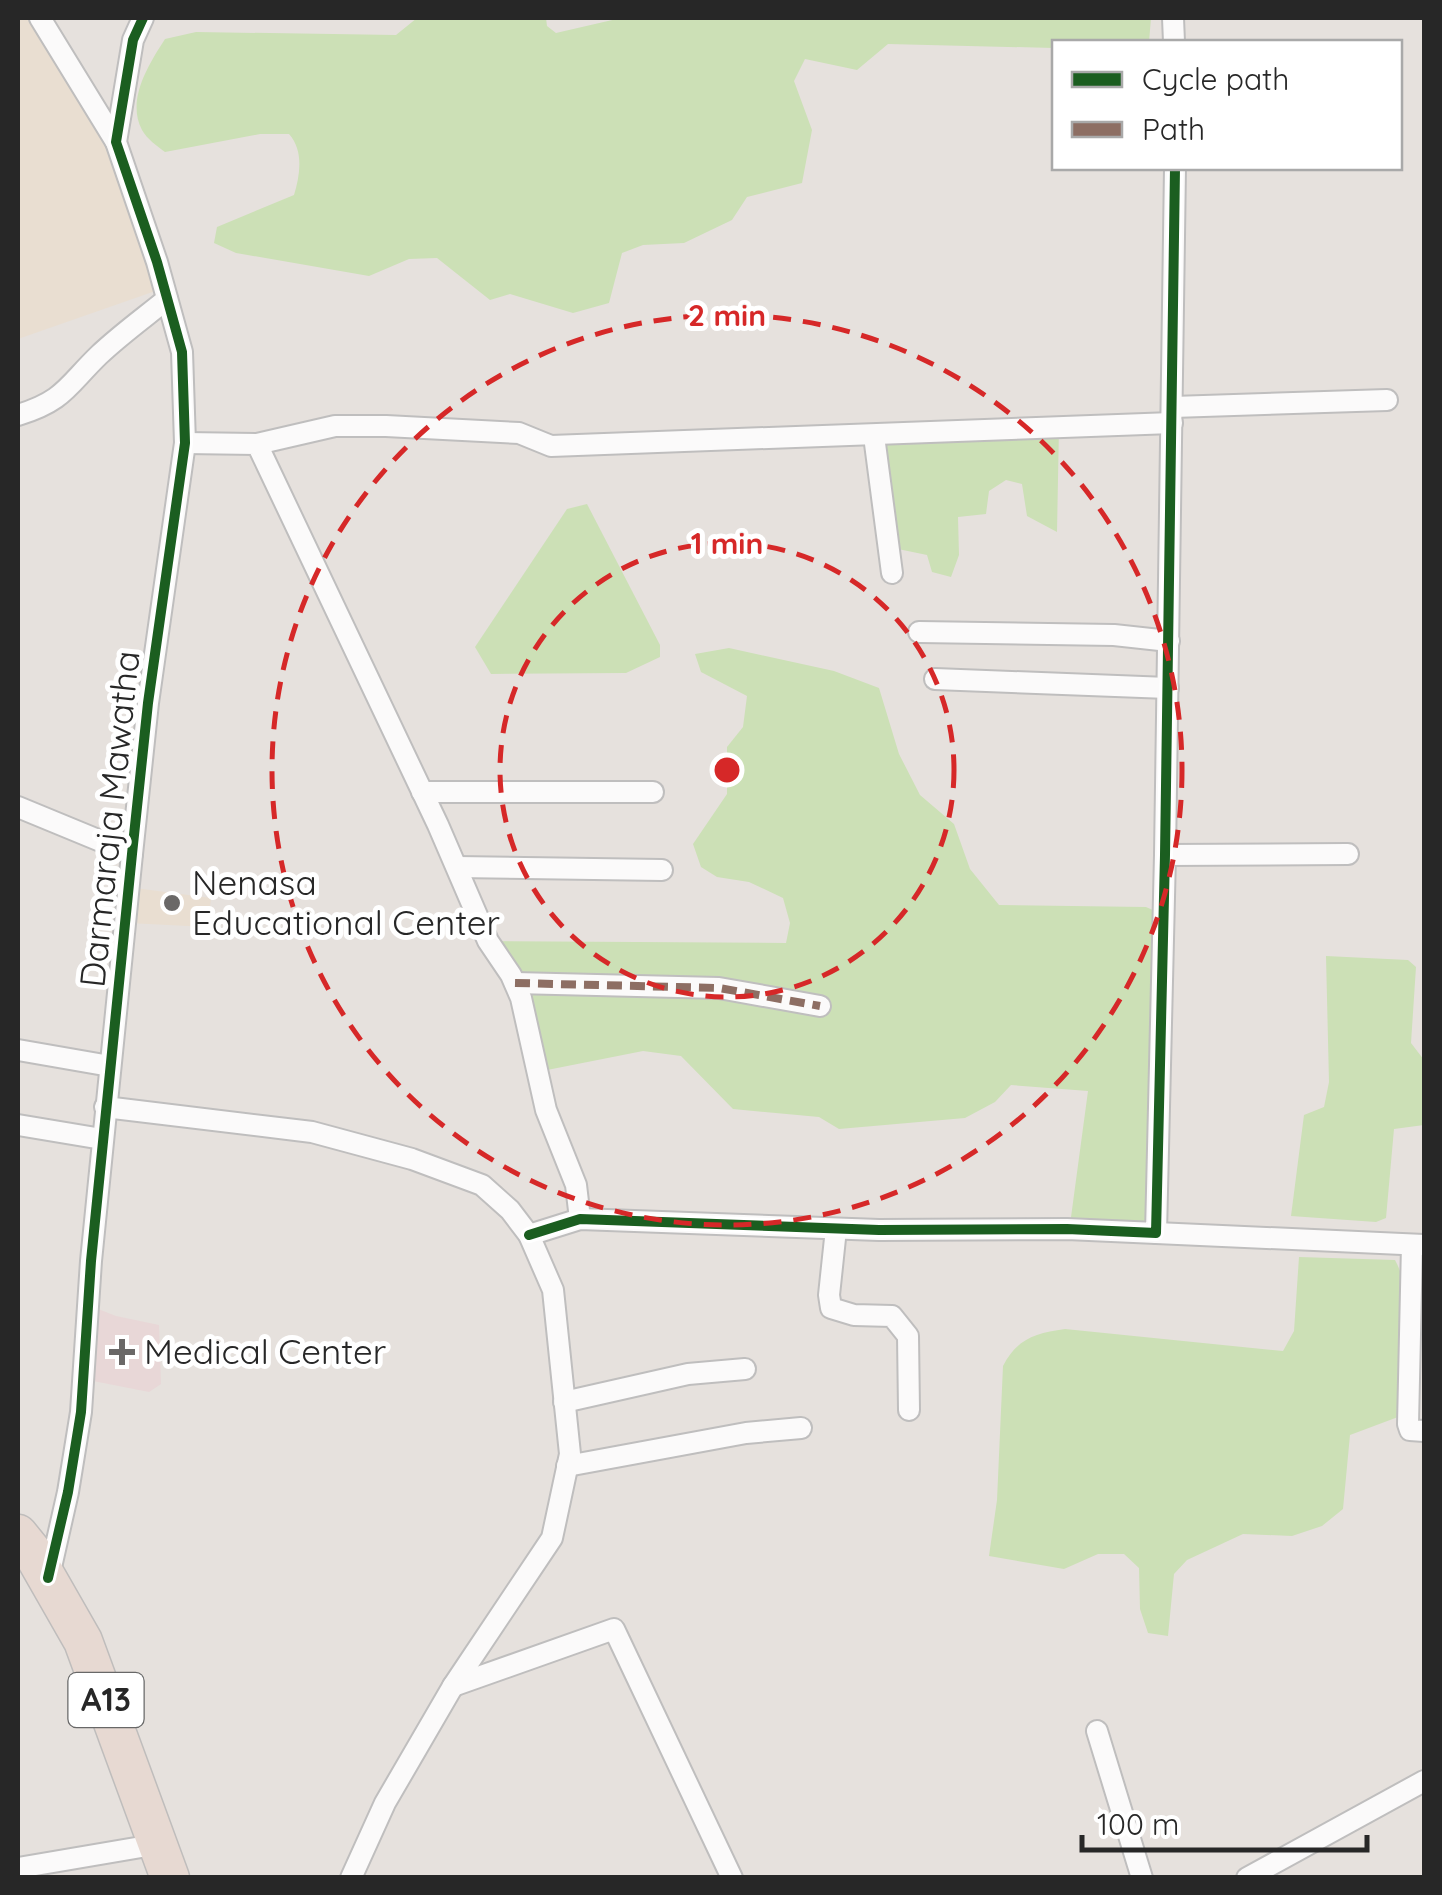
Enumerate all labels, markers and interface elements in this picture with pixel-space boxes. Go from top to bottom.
legend [1052,40,1402,170]
text: Cycle path [1142,60,1289,98]
text: Path [1142,110,1205,148]
text: 2 min [688,296,766,334]
text: 1 min [691,524,763,562]
street label: Darmaraja Mawatha [69,649,149,989]
centre of rings [709,752,745,788]
place label: Nenasa Educational Center [192,860,500,944]
marker: Nenasa Educational Center [161,892,183,914]
place label: Medical Center [144,1329,386,1373]
marker: Medical Center [109,1339,135,1365]
road number: A13 [68,1673,144,1727]
scale bar [1082,1790,1367,1852]
text: 100 m [1097,1805,1179,1843]

